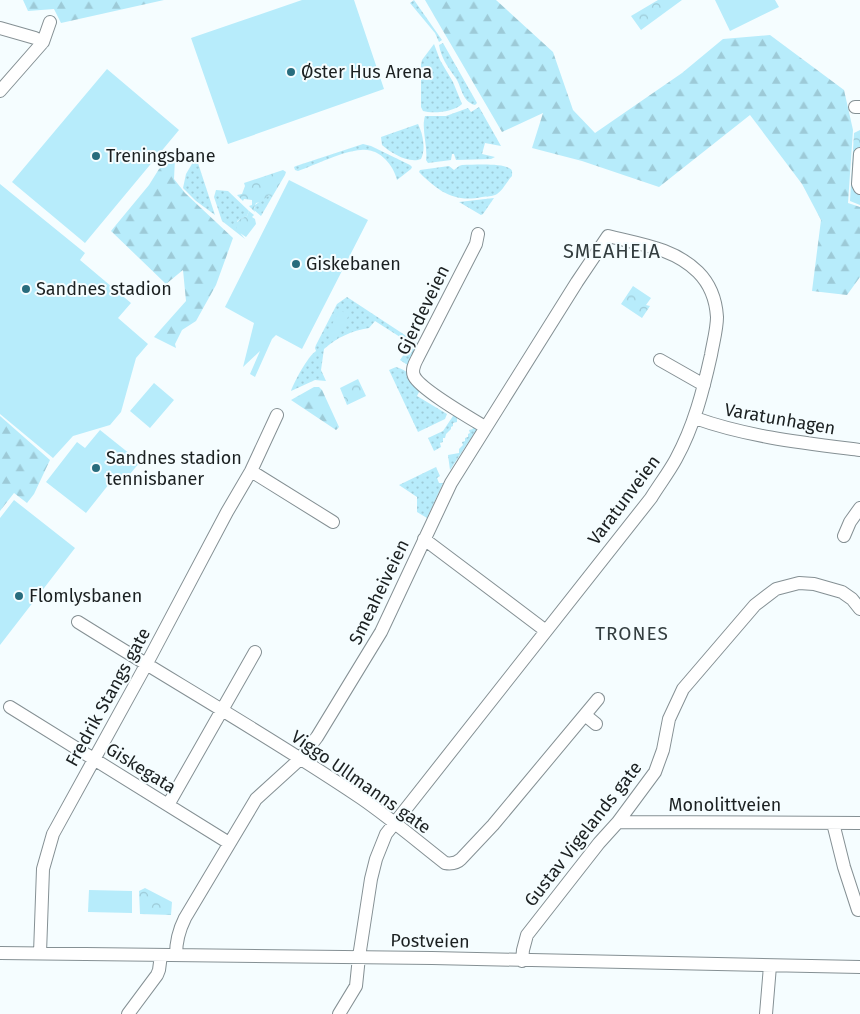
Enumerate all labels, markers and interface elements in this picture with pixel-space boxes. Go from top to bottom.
place label: Øster Hus Arena [301,61,432,83]
marker: Øster Hus Arena [285,66,297,78]
place label: Treningsbane [106,145,215,167]
marker: Treningsbane [90,150,102,162]
district label: SMEAHEIA [563,239,661,263]
place label: Giskebanen [306,253,401,275]
marker: Giskebanen [290,258,302,270]
street label: Gjerdeveien [392,262,454,358]
place label: Sandnes stadion [36,278,172,300]
marker: Sandnes stadion [20,283,32,295]
street label: Varatunhagen [723,398,837,440]
place label: Sandnes stadion tennisbaner [106,447,242,490]
street label: Varatunveien [583,451,665,549]
marker: Sandnes stadion tennisbaner [90,462,102,474]
street label: Smeaheiveien [344,536,414,648]
place label: Flomlysbanen [29,585,142,607]
marker: Flomlysbanen [13,590,25,602]
district label: TRONES [595,622,669,645]
street label: Fredrik Stangs gate [61,624,155,770]
street label: Viggo Ullmanns gate [287,725,435,839]
street label: Giskegata [102,738,180,798]
street label: Gustav Vigelands gate [520,757,646,911]
street label: Monolittveien [669,794,781,816]
street label: Postveien [390,929,470,953]

